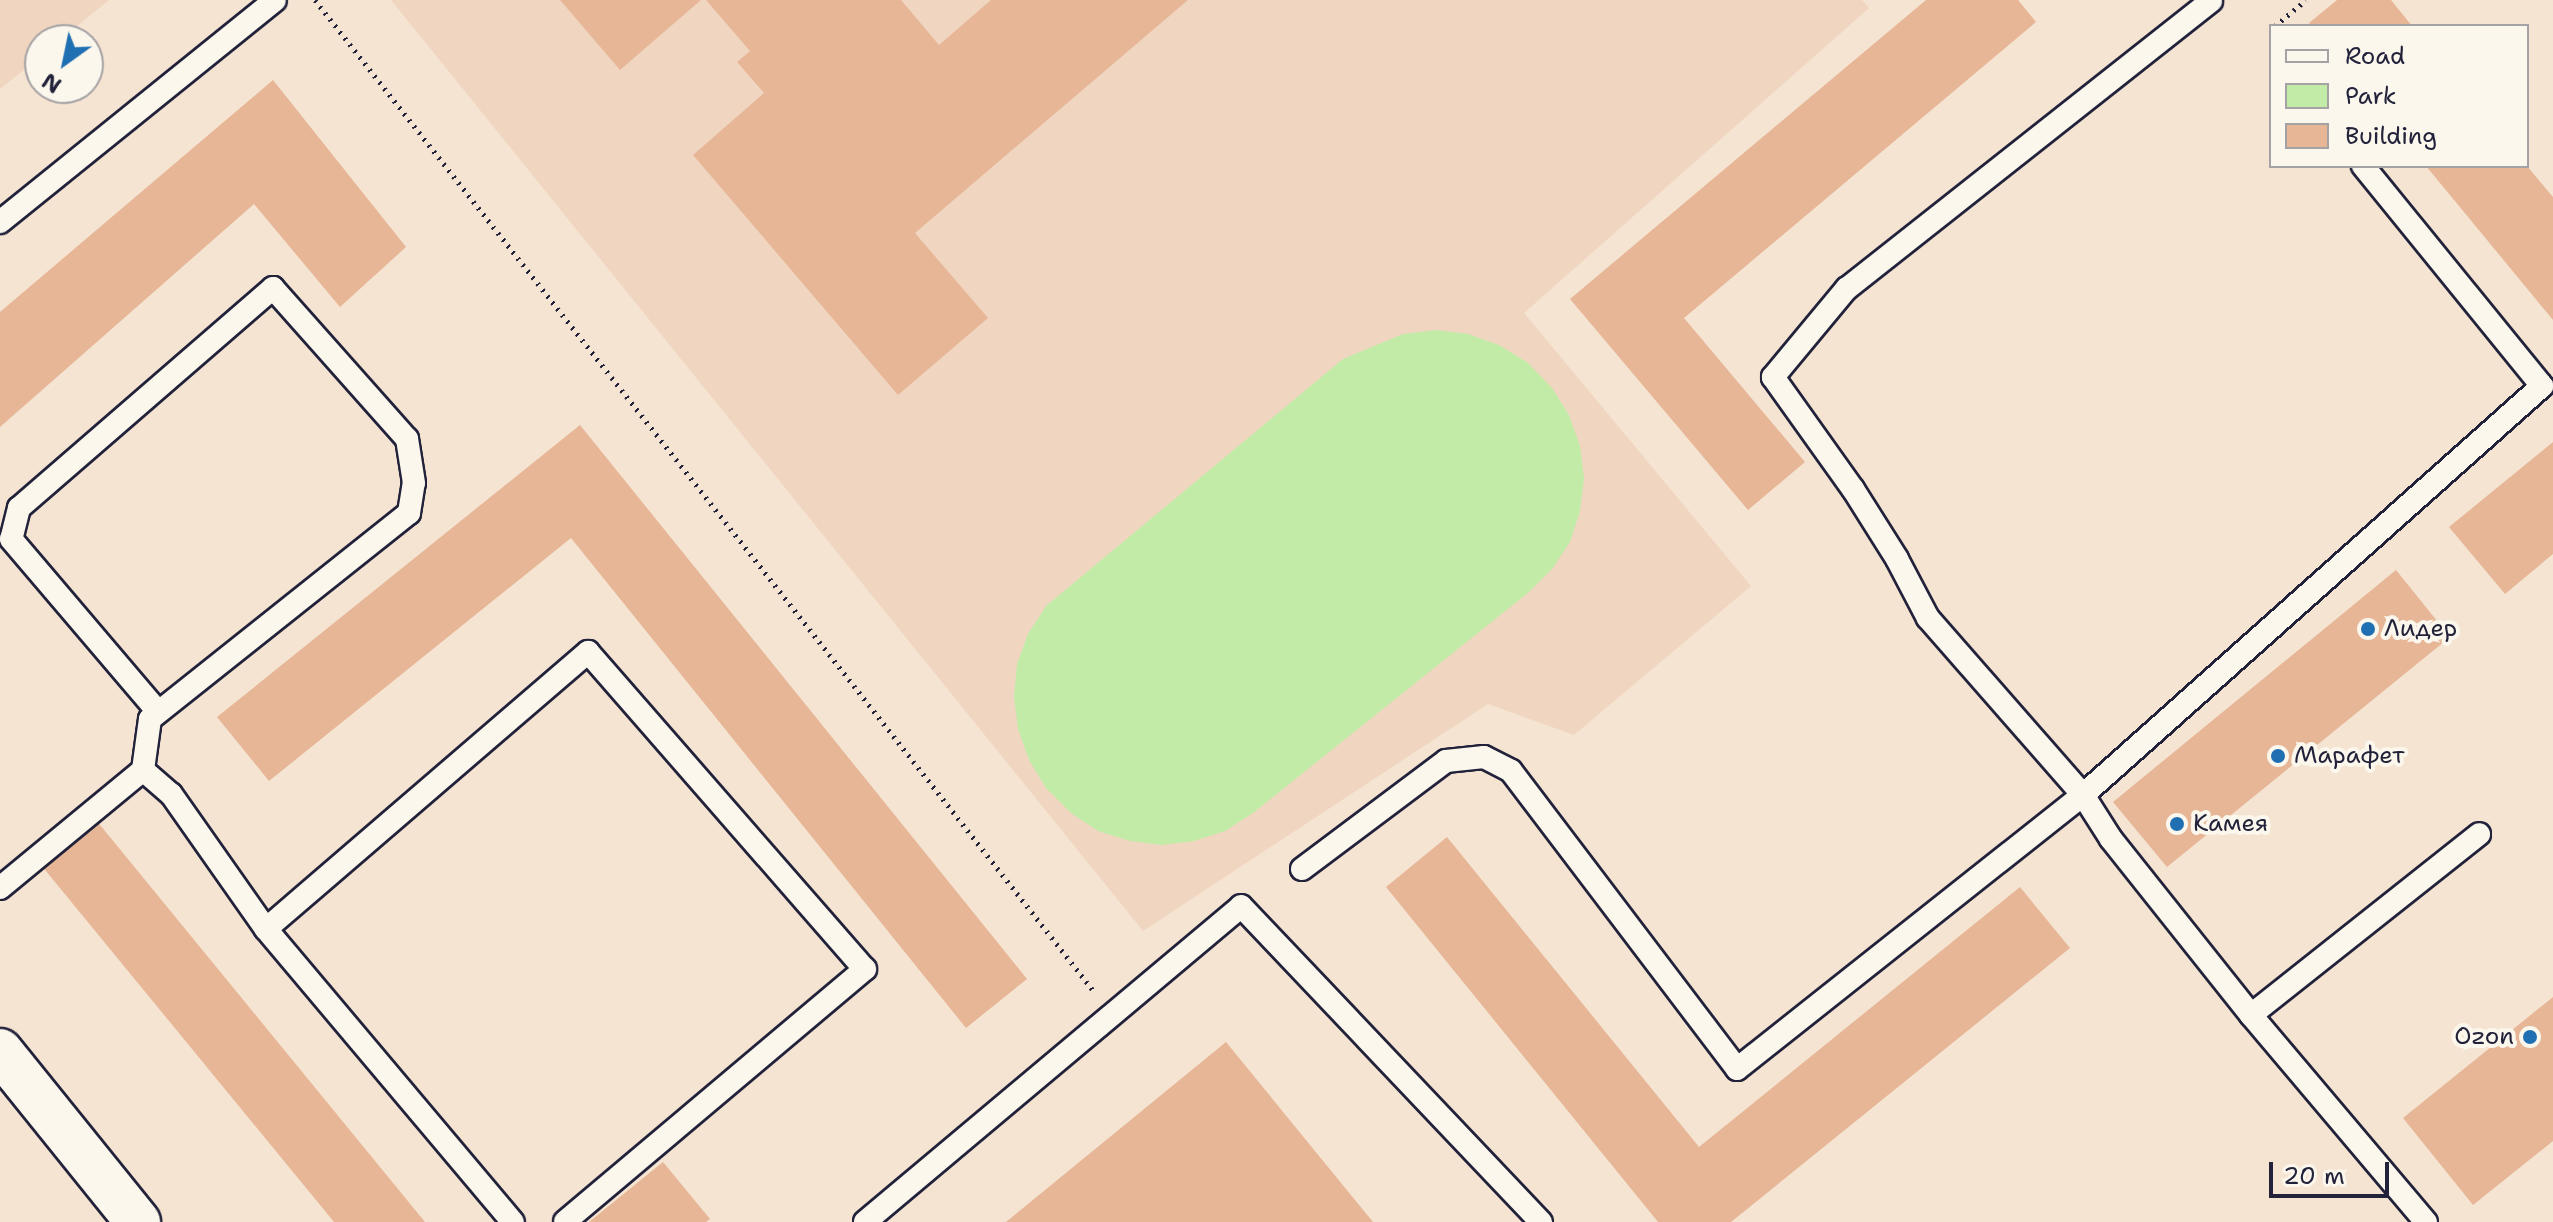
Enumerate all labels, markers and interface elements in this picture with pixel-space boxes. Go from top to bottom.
north arrow [24,24,104,104]
legend [2269,24,2529,168]
text: Road [2345,40,2405,72]
text: N [37,66,67,100]
text: Park [2345,80,2397,112]
text: Building [2345,120,2437,152]
place label: Лидер [2384,615,2457,643]
marker: Лидер [2359,620,2377,638]
place label: Марафет [2294,742,2404,770]
marker: Марафет [2269,747,2287,765]
place label: Камея [2193,810,2268,838]
marker: Камея [2168,815,2186,833]
place label: Ozon [2454,1023,2514,1051]
marker: Ozon [2521,1028,2539,1046]
scale bar [2273,1146,2393,1196]
text: 20 m [2283,1160,2345,1192]

